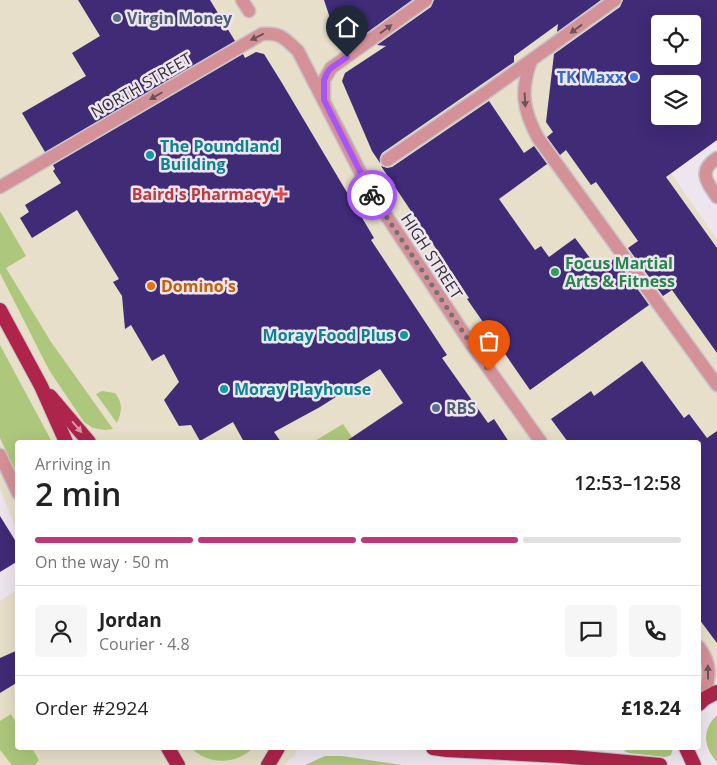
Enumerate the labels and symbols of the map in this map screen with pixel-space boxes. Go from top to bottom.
pin [326,6,368,57]
place label: Virgin Money [127,7,233,29]
marker: Virgin Money [111,12,123,24]
one-way arrow [570,23,583,34]
one-way arrow [379,24,392,34]
one-way arrow [250,33,264,41]
street label: NORTH STREET [86,47,196,123]
place label: TK Maxx [557,66,625,88]
marker: TK Maxx [628,71,640,83]
one-way arrow [149,91,162,100]
one-way arrow [521,93,529,109]
place label: The Poundland Building [160,135,280,175]
marker: The Poundland Building [144,149,156,161]
courier [347,170,397,220]
place label: Baird's Pharmacy [132,183,272,205]
marker: Baird's Pharmacy [275,188,287,200]
street label: HIGH STREET [396,209,468,303]
place label: Focus Martial Arts & Fitness [565,252,675,292]
marker: Focus Martial Arts & Fitness [549,266,561,278]
place label: Domino's [161,275,236,297]
marker: Domino's [145,280,157,292]
pin [468,320,510,371]
place label: Moray Food Plus [263,324,394,346]
marker: Moray Food Plus [398,329,410,341]
place label: Moray Playhouse [234,378,371,400]
marker: Moray Playhouse [218,383,230,395]
place label: RBS [446,397,476,419]
marker: RBS [430,402,442,414]
one-way arrow [71,421,83,433]
one-way arrow [704,664,712,680]

